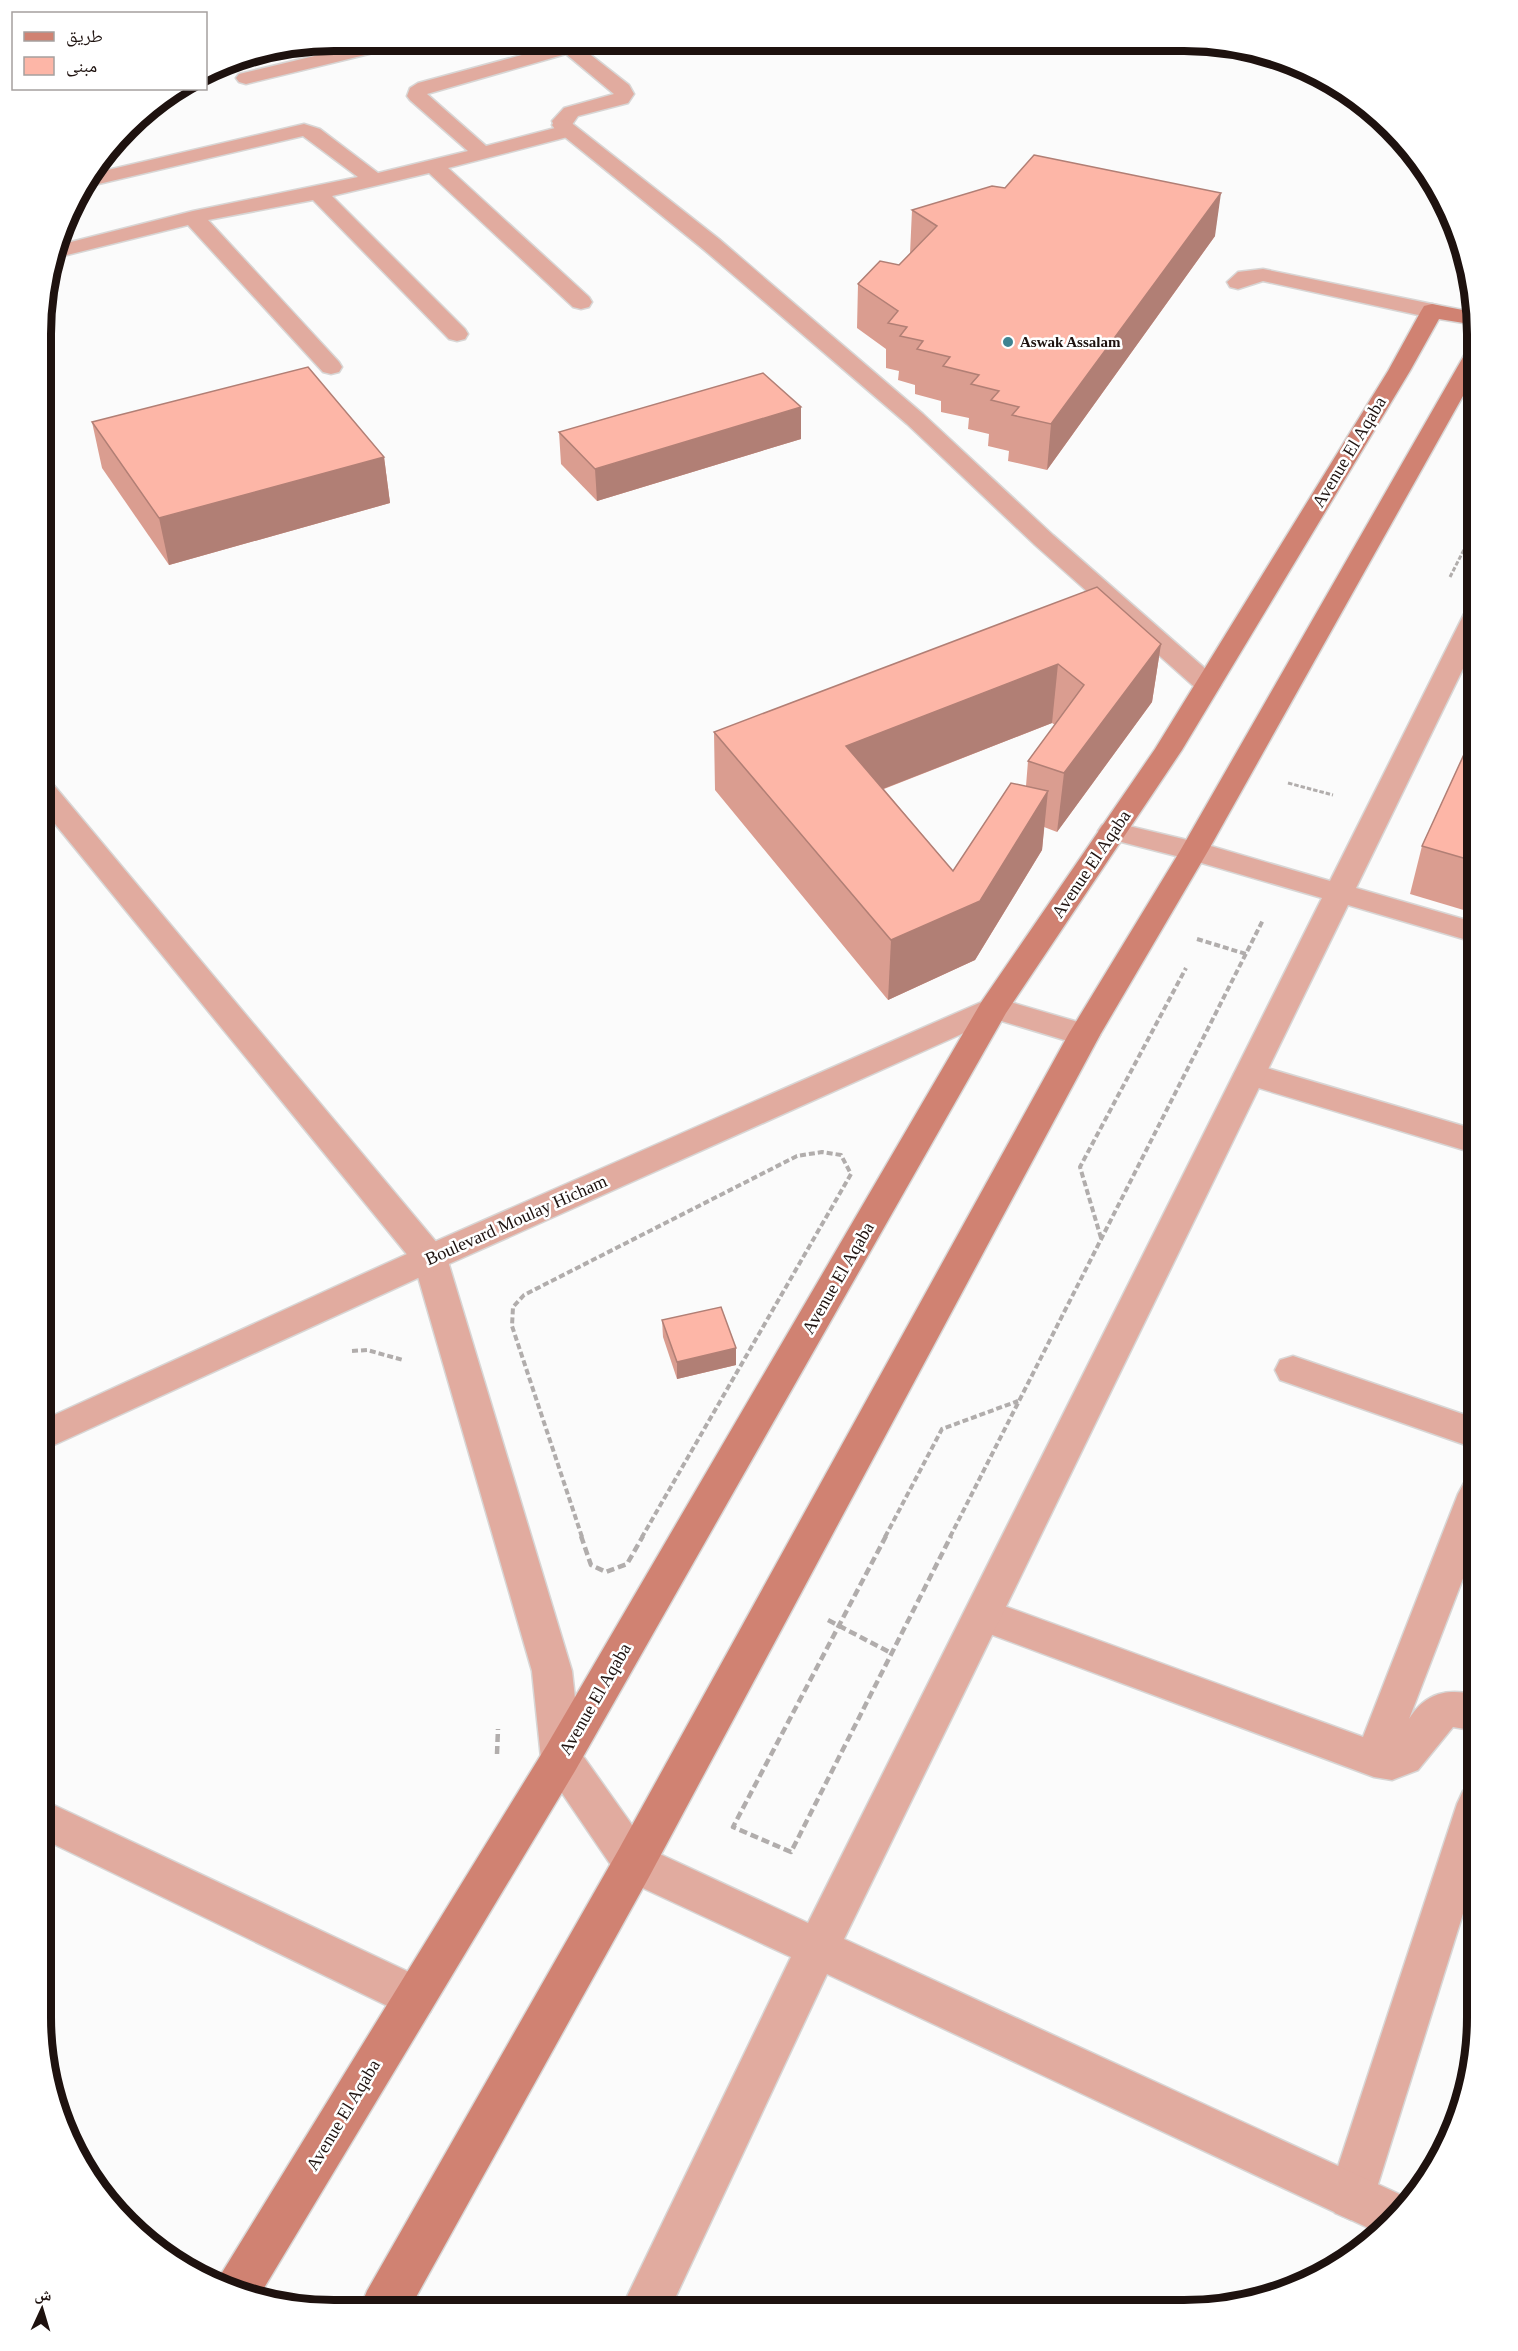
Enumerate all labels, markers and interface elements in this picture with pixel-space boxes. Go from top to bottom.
legend [12,12,207,90]
text: طريق [66,26,103,47]
text: مبنى [66,56,97,77]
place label: Aswak Assalam [1020,334,1121,350]
marker: Aswak Assalam [1001,335,1015,349]
street label: Avenue El Aqaba [1308,393,1390,511]
street label: Avenue El Aqaba [1048,806,1134,922]
street label: Boulevard Moulay Hicham [422,1171,610,1269]
street label: Avenue El Aqaba [798,1219,878,1337]
street label: Avenue El Aqaba [555,1640,635,1758]
street label: Avenue El Aqaba [302,2056,384,2174]
north arrow [12,2279,72,2339]
text: ش [34,2285,52,2305]

